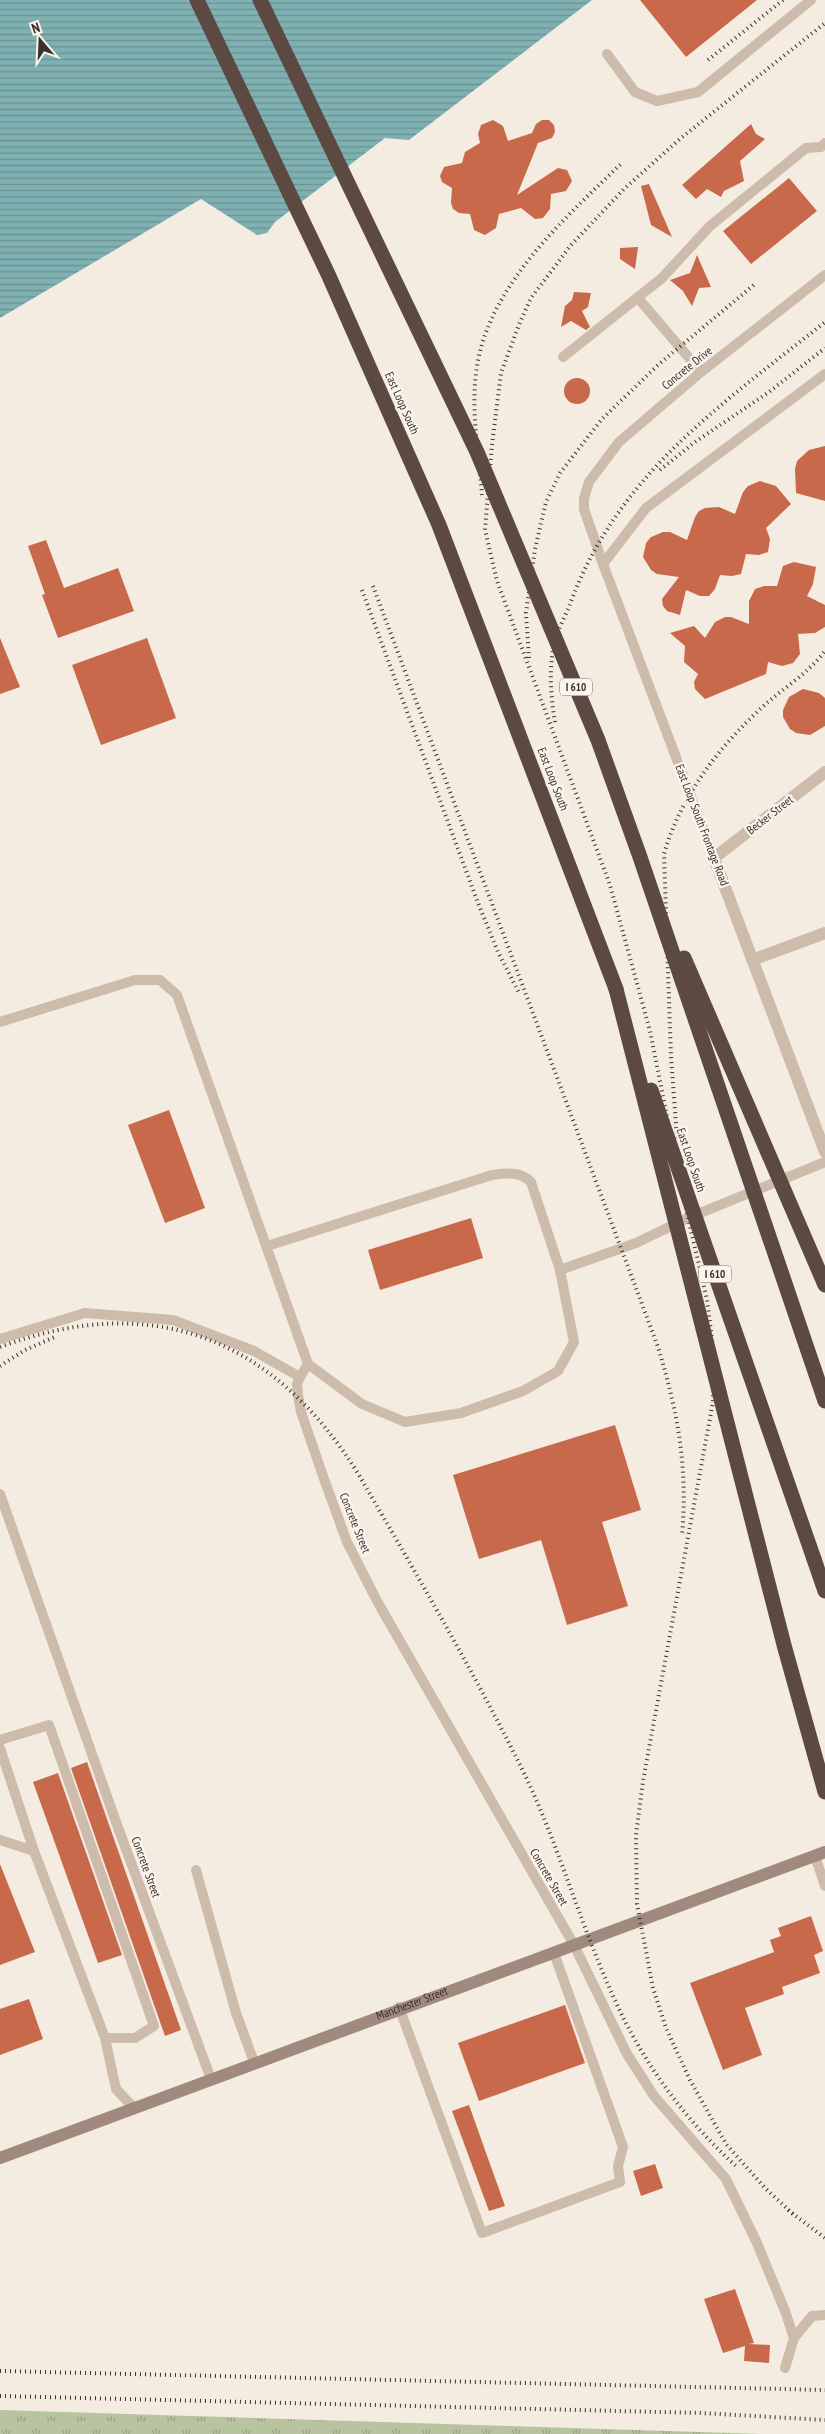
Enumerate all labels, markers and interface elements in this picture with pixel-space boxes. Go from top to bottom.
north arrow [15,15,65,65]
text: N [29,18,42,37]
street label: Concrete Drive [658,343,715,393]
street label: East Loop South [382,369,423,436]
road number: I 610 [560,679,592,696]
street label: East Loop South [535,745,572,813]
street label: East Loop South Frontage Road [672,762,733,888]
street label: Becker Street [743,791,797,837]
street label: East Loop South [674,1126,709,1194]
road number: I 610 [699,1266,731,1282]
street label: Concrete Street [337,1490,375,1556]
street label: Concrete Street [129,1834,165,1900]
street label: Concrete Street [527,1845,572,1909]
street label: Manchester Street [374,1983,450,2023]

